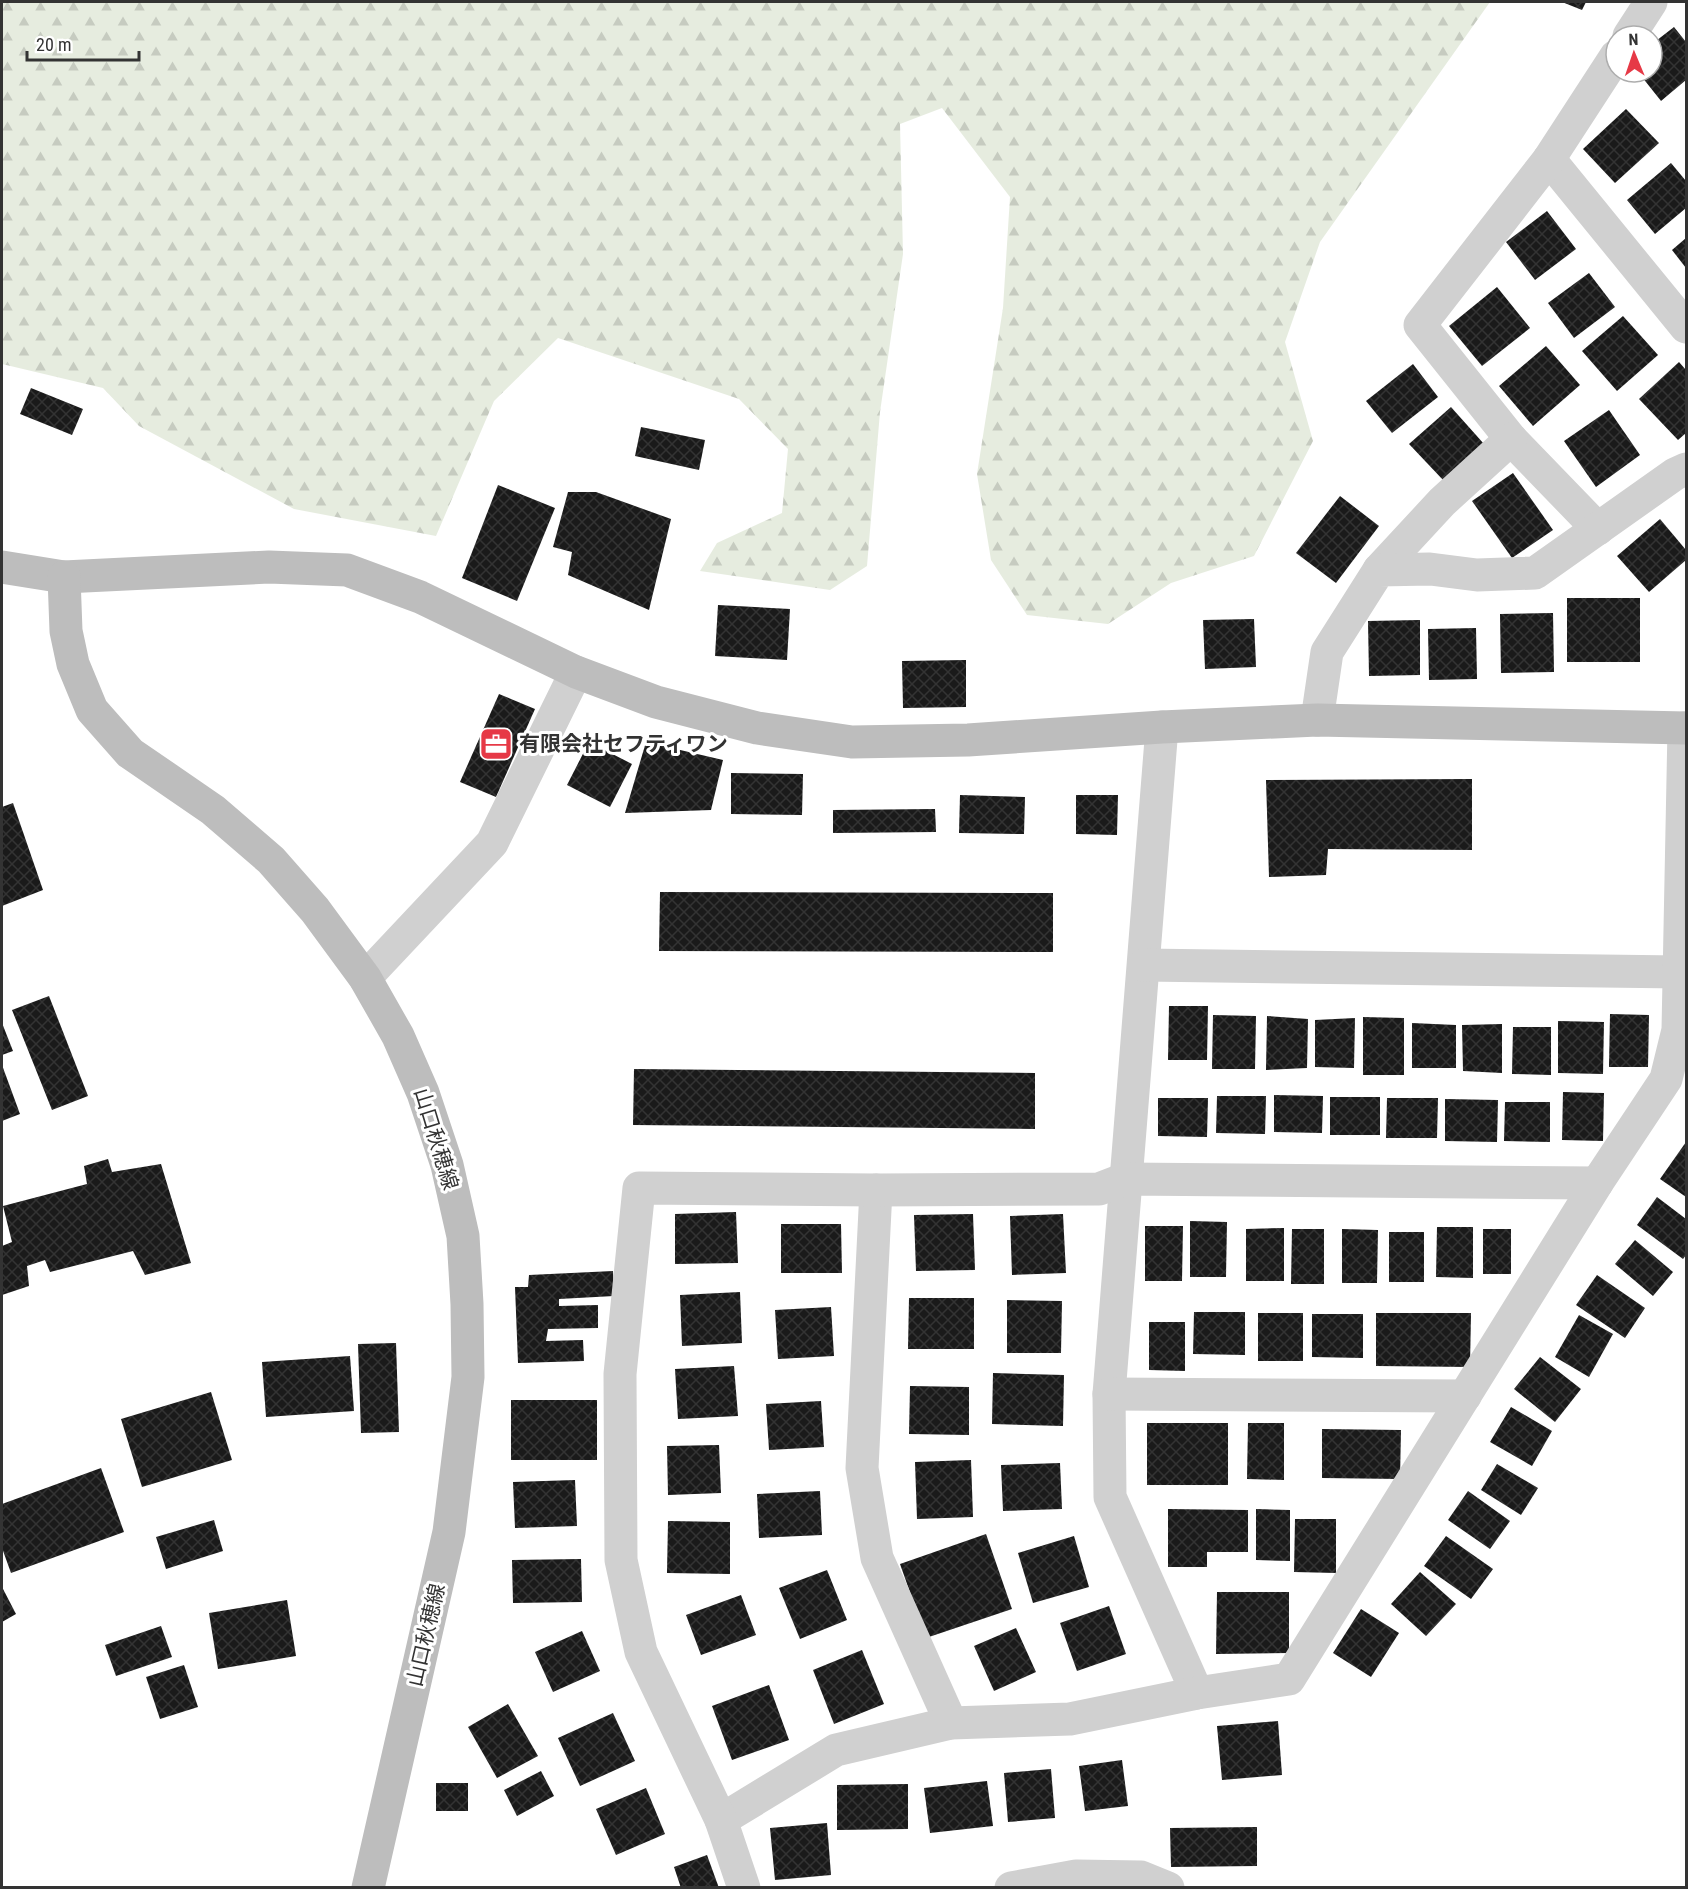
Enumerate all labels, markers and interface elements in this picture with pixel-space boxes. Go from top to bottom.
scale bar [27,24,140,62]
north arrow [1604,24,1664,84]
text: N [1628,30,1639,49]
text: 20 m [36,34,71,55]
office icon: 有限会社セフティワン [478,726,514,762]
place label: 有限会社セフティワン [519,732,728,756]
street label: 山口秋穂線 [409,1085,463,1193]
street label: 山口秋穂線 [402,1581,450,1689]

